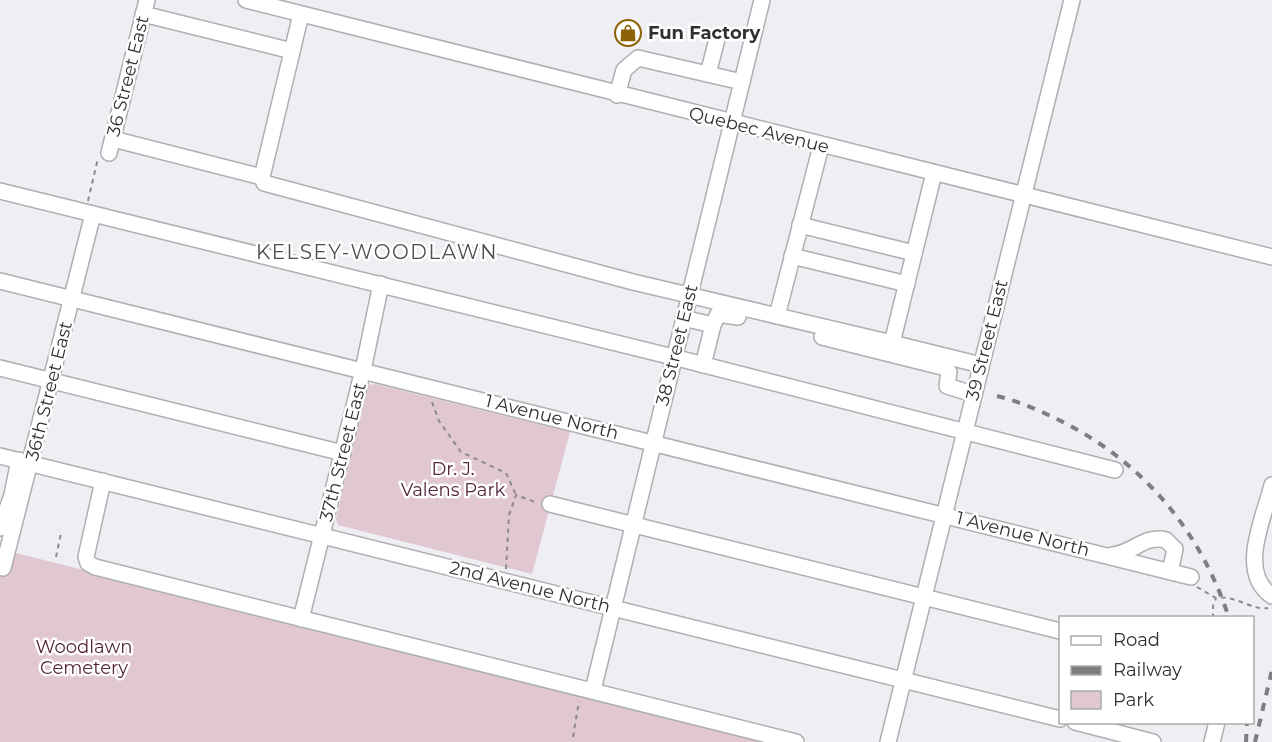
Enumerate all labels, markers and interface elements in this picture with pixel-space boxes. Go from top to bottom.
street label: 36 Street East [102,13,154,139]
shop icon: Fun Factory [613,18,643,48]
place label: Fun Factory [648,22,760,44]
street label: Quebec Avenue [687,102,832,158]
district label: KELSEY-WOODLAWN [256,240,498,264]
street label: 39 Street East [961,277,1013,403]
street label: 38 Street East [651,282,703,408]
street label: 36th Street East [21,319,77,463]
street label: 37th Street East [315,380,371,524]
street label: 1 Avenue North [483,390,621,444]
park label: Dr. J. Valens Park [401,458,506,501]
street label: 1 Avenue North [954,507,1092,561]
street label: 2nd Avenue North [447,556,613,618]
legend [1059,616,1254,724]
text: Road [1113,629,1160,651]
park label: Woodlawn Cemetery [35,636,133,679]
text: Railway [1113,659,1182,681]
text: Park [1113,689,1154,711]

